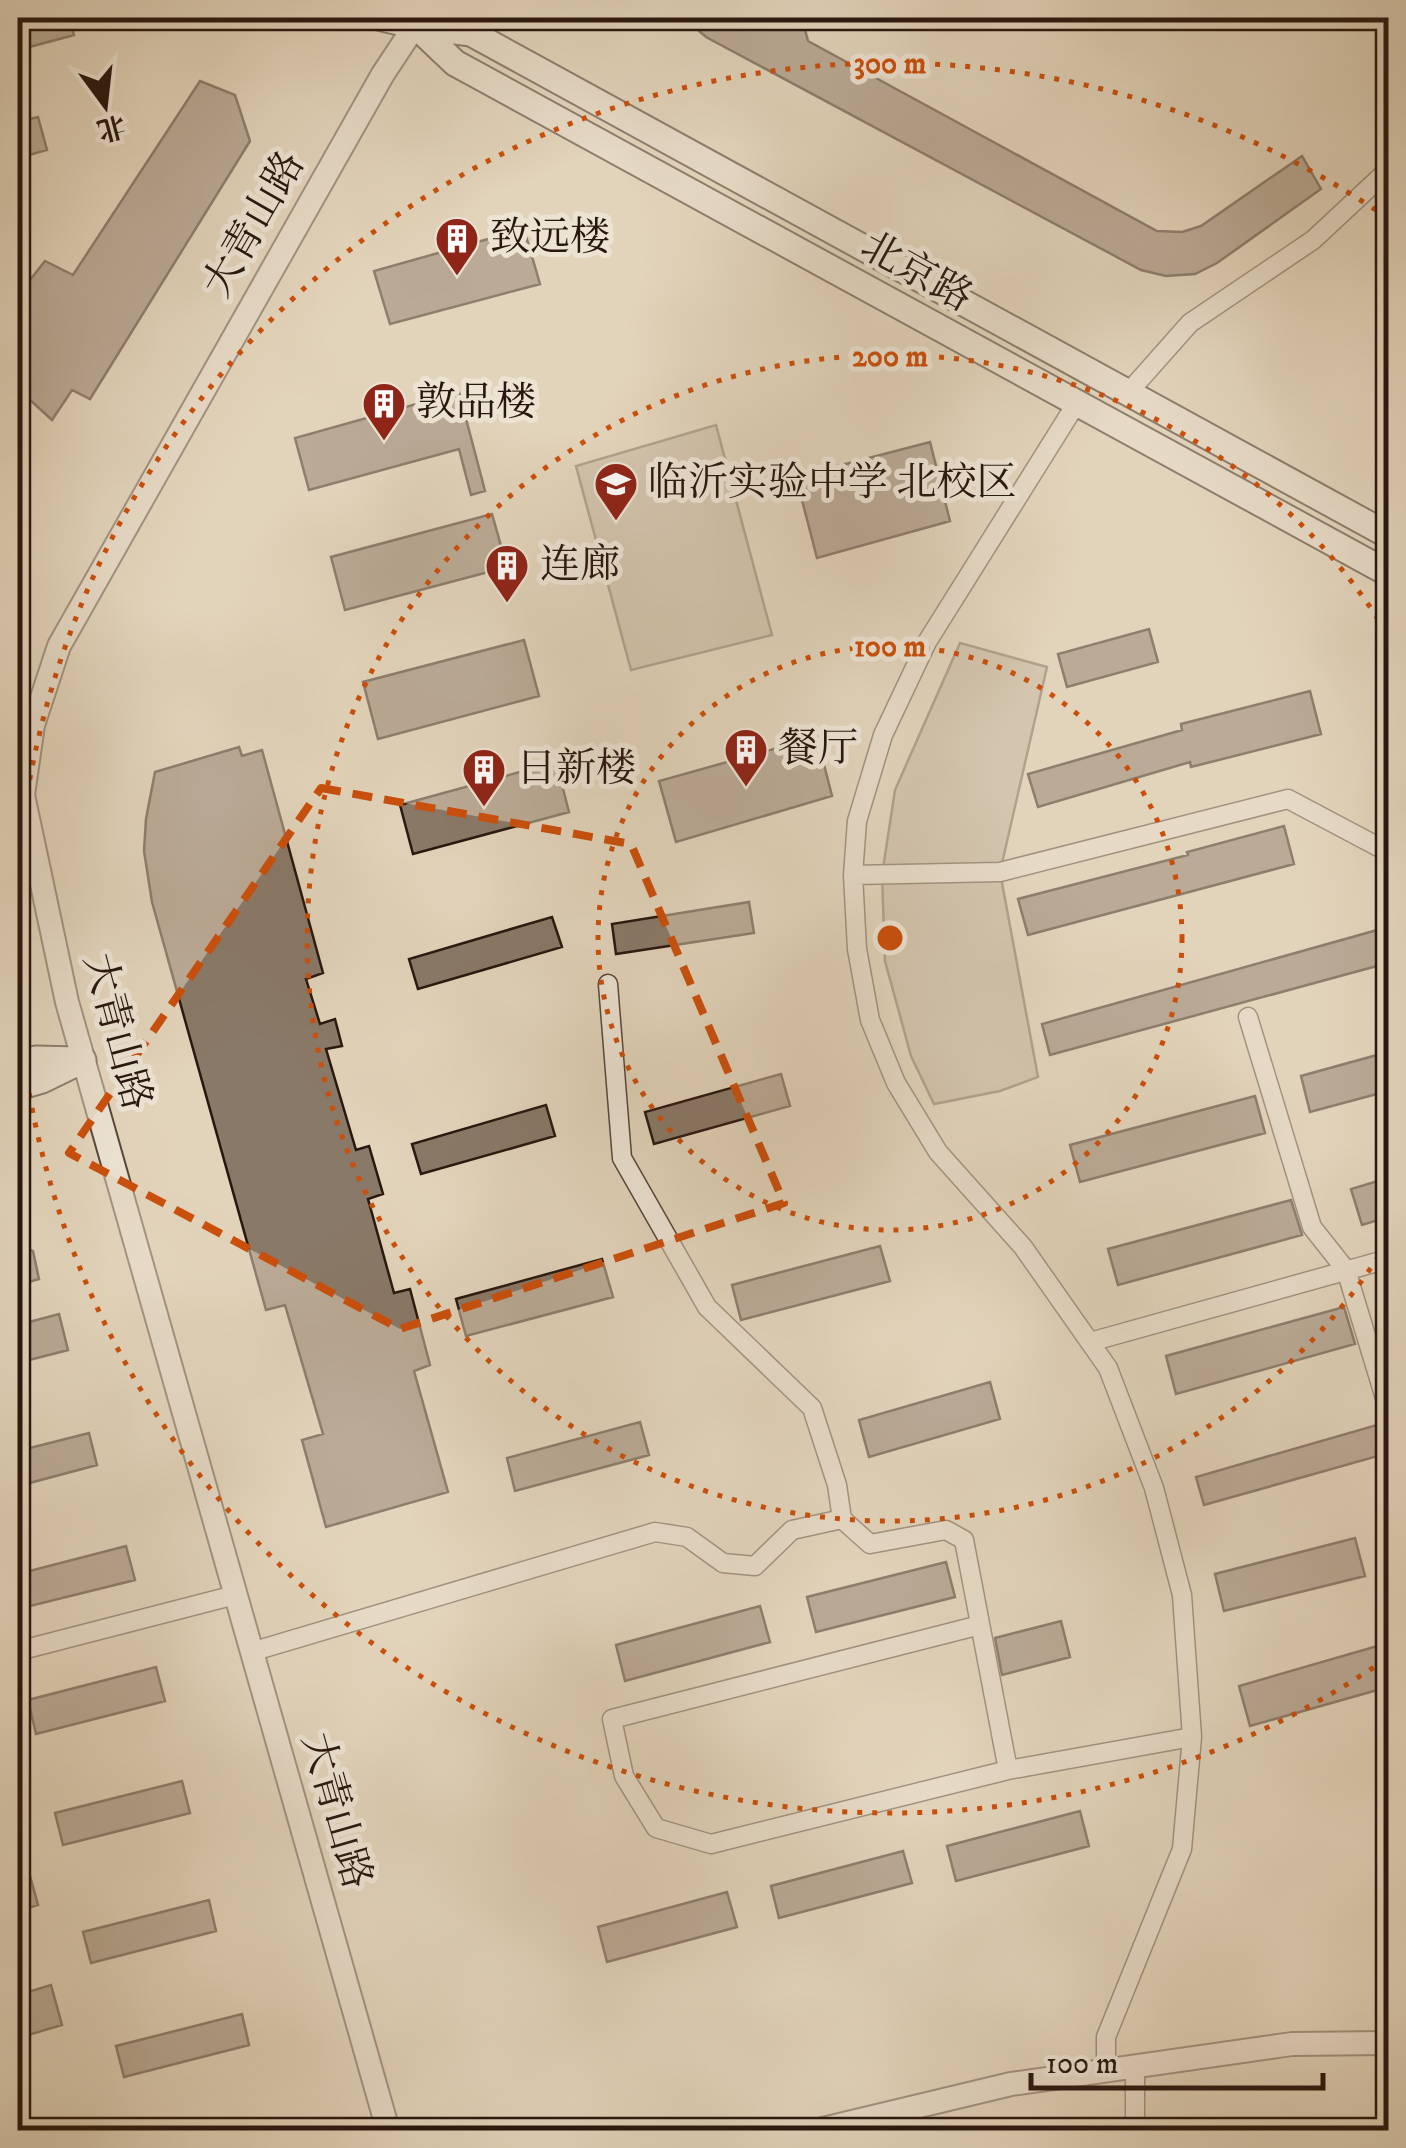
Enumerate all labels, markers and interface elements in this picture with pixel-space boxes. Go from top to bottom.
text: 300 m [854,46,927,83]
north arrow [55,55,155,155]
text: 北 [93,107,129,148]
street label: 大青山路 [193,143,317,307]
place label: 致远楼 [490,214,610,264]
building icon: 致远楼 [434,216,480,277]
street label: 北京路 [851,222,981,324]
text: 200 m [852,339,928,376]
place label: 敦品楼 [416,379,536,429]
building icon: 敦品楼 [361,381,407,442]
place label: 临沂实验中学 北校区 [648,459,1017,509]
school or university icon: 临沂实验中学 北校区 [593,461,639,522]
place label: 连廊 [540,541,620,591]
building icon: 连廊 [484,543,530,604]
text: 100 m [854,629,927,666]
place label: 餐厅 [778,725,858,775]
building icon: 餐厅 [723,727,769,788]
place label: 日新楼 [516,745,636,795]
building icon: 日新楼 [461,747,507,808]
centre of rings [872,920,908,956]
street label: 大青山路 [71,948,161,1116]
street label: 大青山路 [289,1727,381,1895]
scale bar [1031,2028,1324,2090]
text: 100 m [1046,2046,1118,2083]

